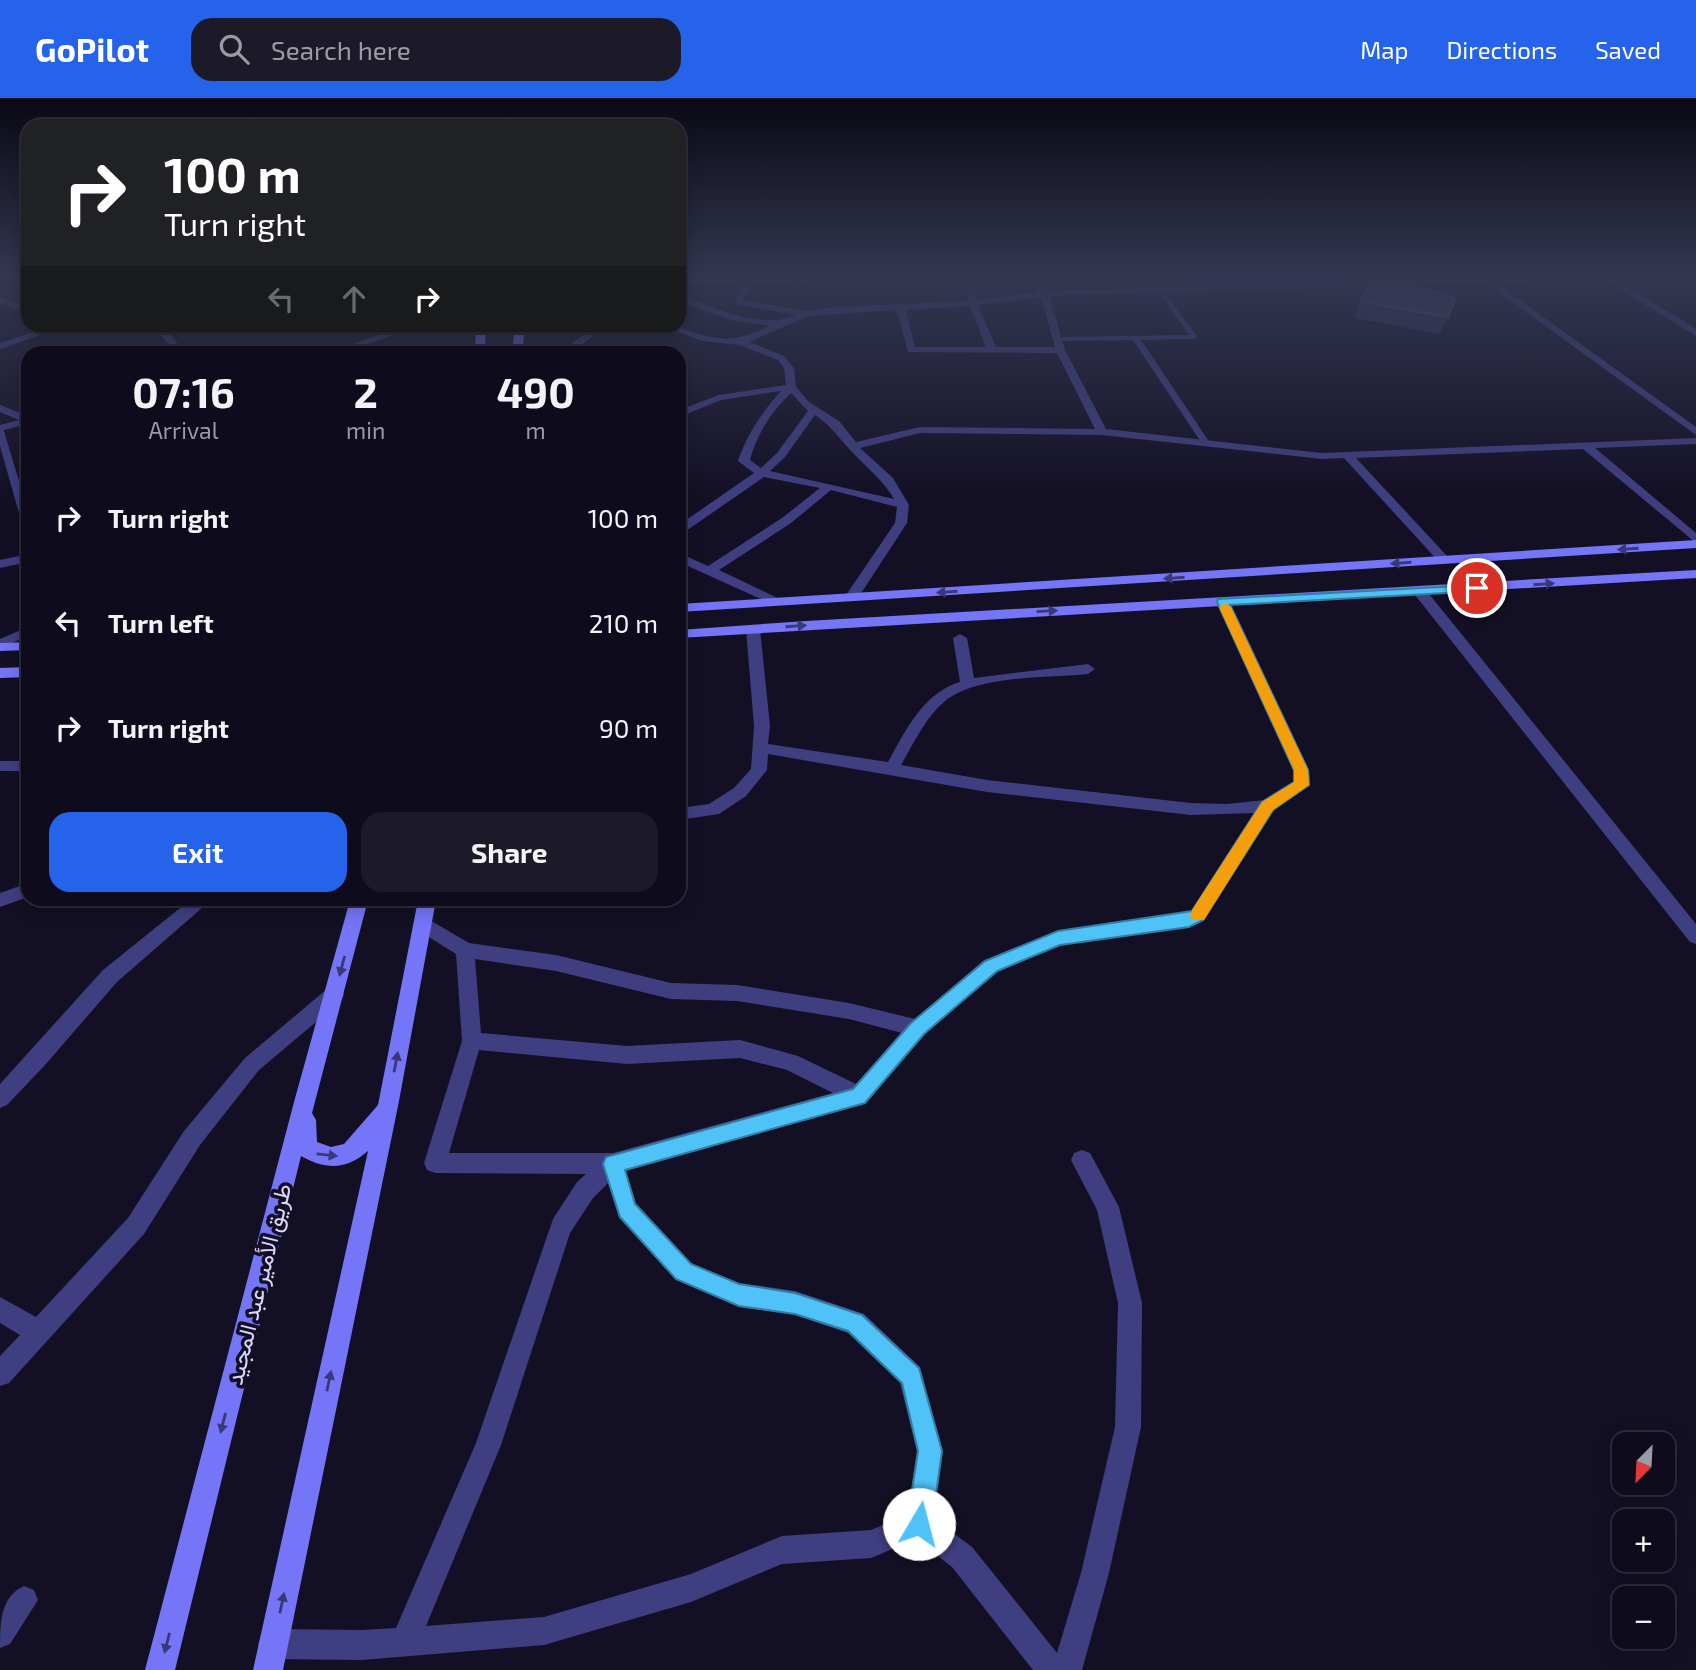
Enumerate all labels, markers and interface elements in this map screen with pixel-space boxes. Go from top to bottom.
search box [191,18,681,81]
text: GoPilot [35,29,149,69]
icon: search [215,30,253,68]
text: Search here [271,34,411,65]
text: Map [1360,35,1408,64]
text: Directions [1446,35,1557,64]
text: Saved [1595,35,1661,64]
text: 100 m [164,144,301,203]
icon: right [49,147,140,238]
text: Turn right [164,204,306,242]
icon: left [262,280,300,318]
icon: ahead [335,280,373,318]
icon: right [408,280,446,318]
text: 07:16 [132,366,235,416]
text: 2 [353,366,378,416]
text: 490 [497,366,575,416]
text: Arrival [149,416,219,444]
text: min [346,416,385,444]
text: m [526,416,546,444]
icon: right [49,499,87,537]
text: Turn right [108,502,229,533]
text: 100 m [588,502,658,533]
one-way arrow [1617,544,1639,555]
one-way arrow [1390,558,1412,569]
pin [1447,558,1507,618]
icon: arrive [1458,569,1496,607]
one-way arrow [1163,572,1185,583]
one-way arrow [1533,578,1555,589]
one-way arrow [936,587,958,598]
icon: left [49,604,87,642]
one-way arrow [1037,605,1059,616]
text: Turn left [108,607,214,638]
text: 210 m [589,607,658,638]
one-way arrow [785,620,807,631]
icon: right [49,709,87,747]
text: Turn right [108,712,229,743]
text: 90 m [599,712,658,743]
button: Exit [49,812,347,892]
button: Share [361,812,658,892]
one-way arrow [336,955,347,977]
one-way arrow [391,1051,402,1073]
one-way arrow [316,1150,338,1161]
street label: طريق الأمير عبد المجيد [219,1180,298,1388]
one-way arrow [324,1370,335,1392]
one-way arrow [217,1412,228,1434]
north arrow [1612,1432,1675,1494]
map controls [1612,1432,1675,1649]
position arrow [882,1487,956,1561]
button: + [1612,1509,1675,1572]
button: − [1612,1586,1675,1649]
one-way arrow [276,1592,287,1614]
one-way arrow [161,1632,172,1654]

